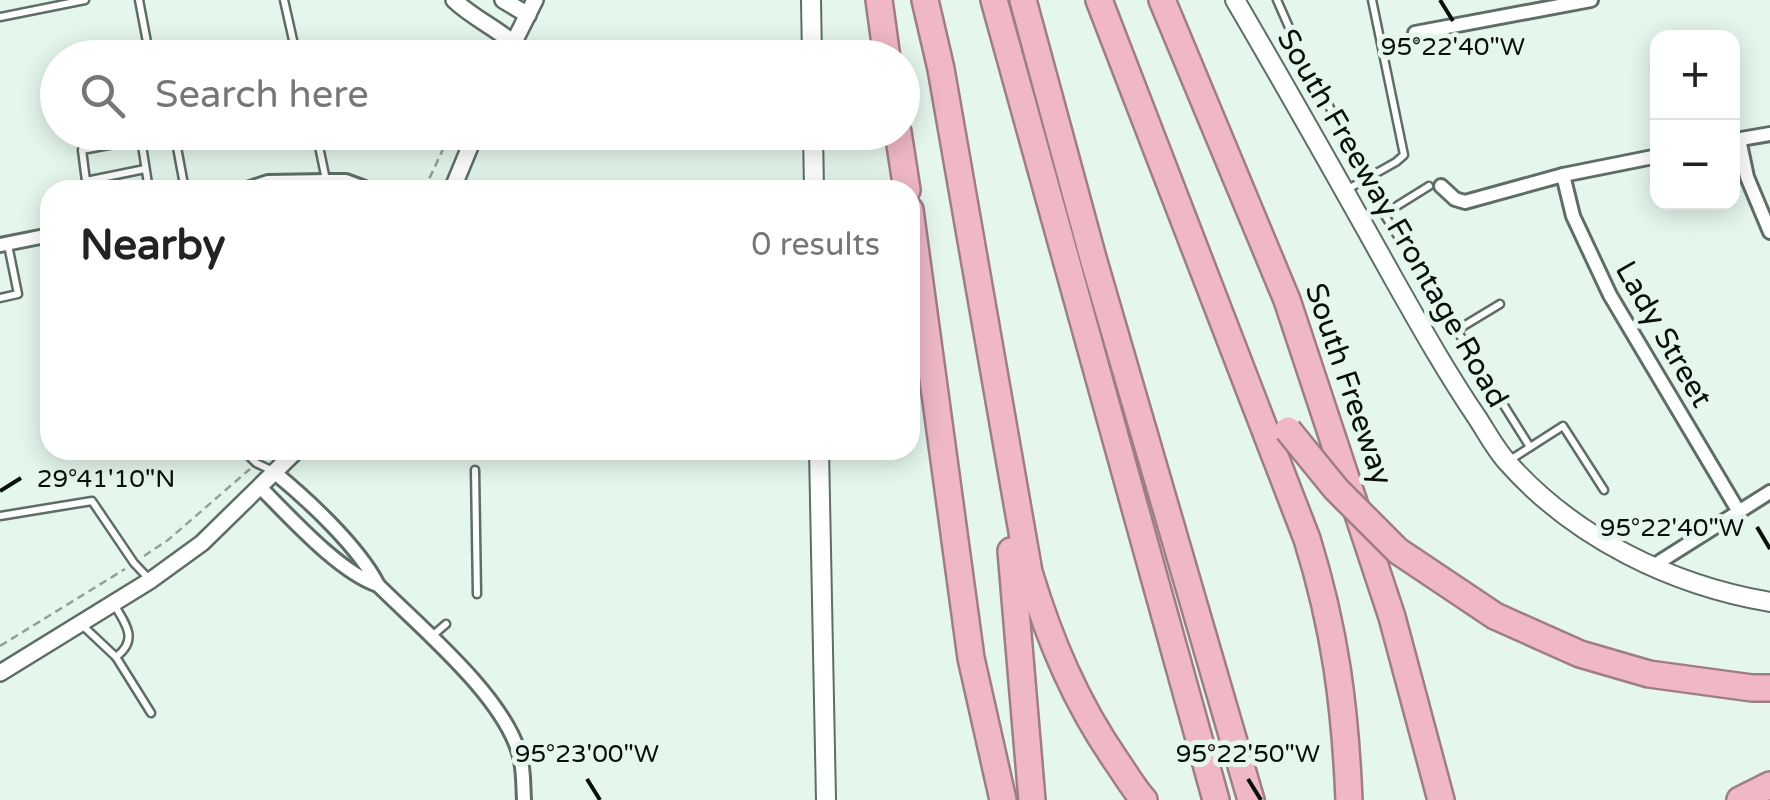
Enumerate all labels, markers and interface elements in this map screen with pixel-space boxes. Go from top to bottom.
street label: South Freeway Frontage Road [1270,22,1516,414]
map controls [1650,30,1740,210]
button: + [1650,30,1740,120]
text: 95°22'40"W [1381,32,1525,62]
search box [40,40,920,150]
icon: search [75,68,130,123]
text: Search here [155,72,369,118]
button: − [1650,120,1740,210]
text: Nearby [80,220,225,271]
text: 0 results [751,226,880,264]
street label: Lady Street [1607,255,1720,414]
street label: South Freeway [1298,278,1400,490]
text: 29°41'10"N [37,464,175,494]
text: 95°22'40"W [1600,513,1744,543]
text: 95°23'00"W [515,739,659,769]
text: 95°22'50"W [1176,739,1320,769]

